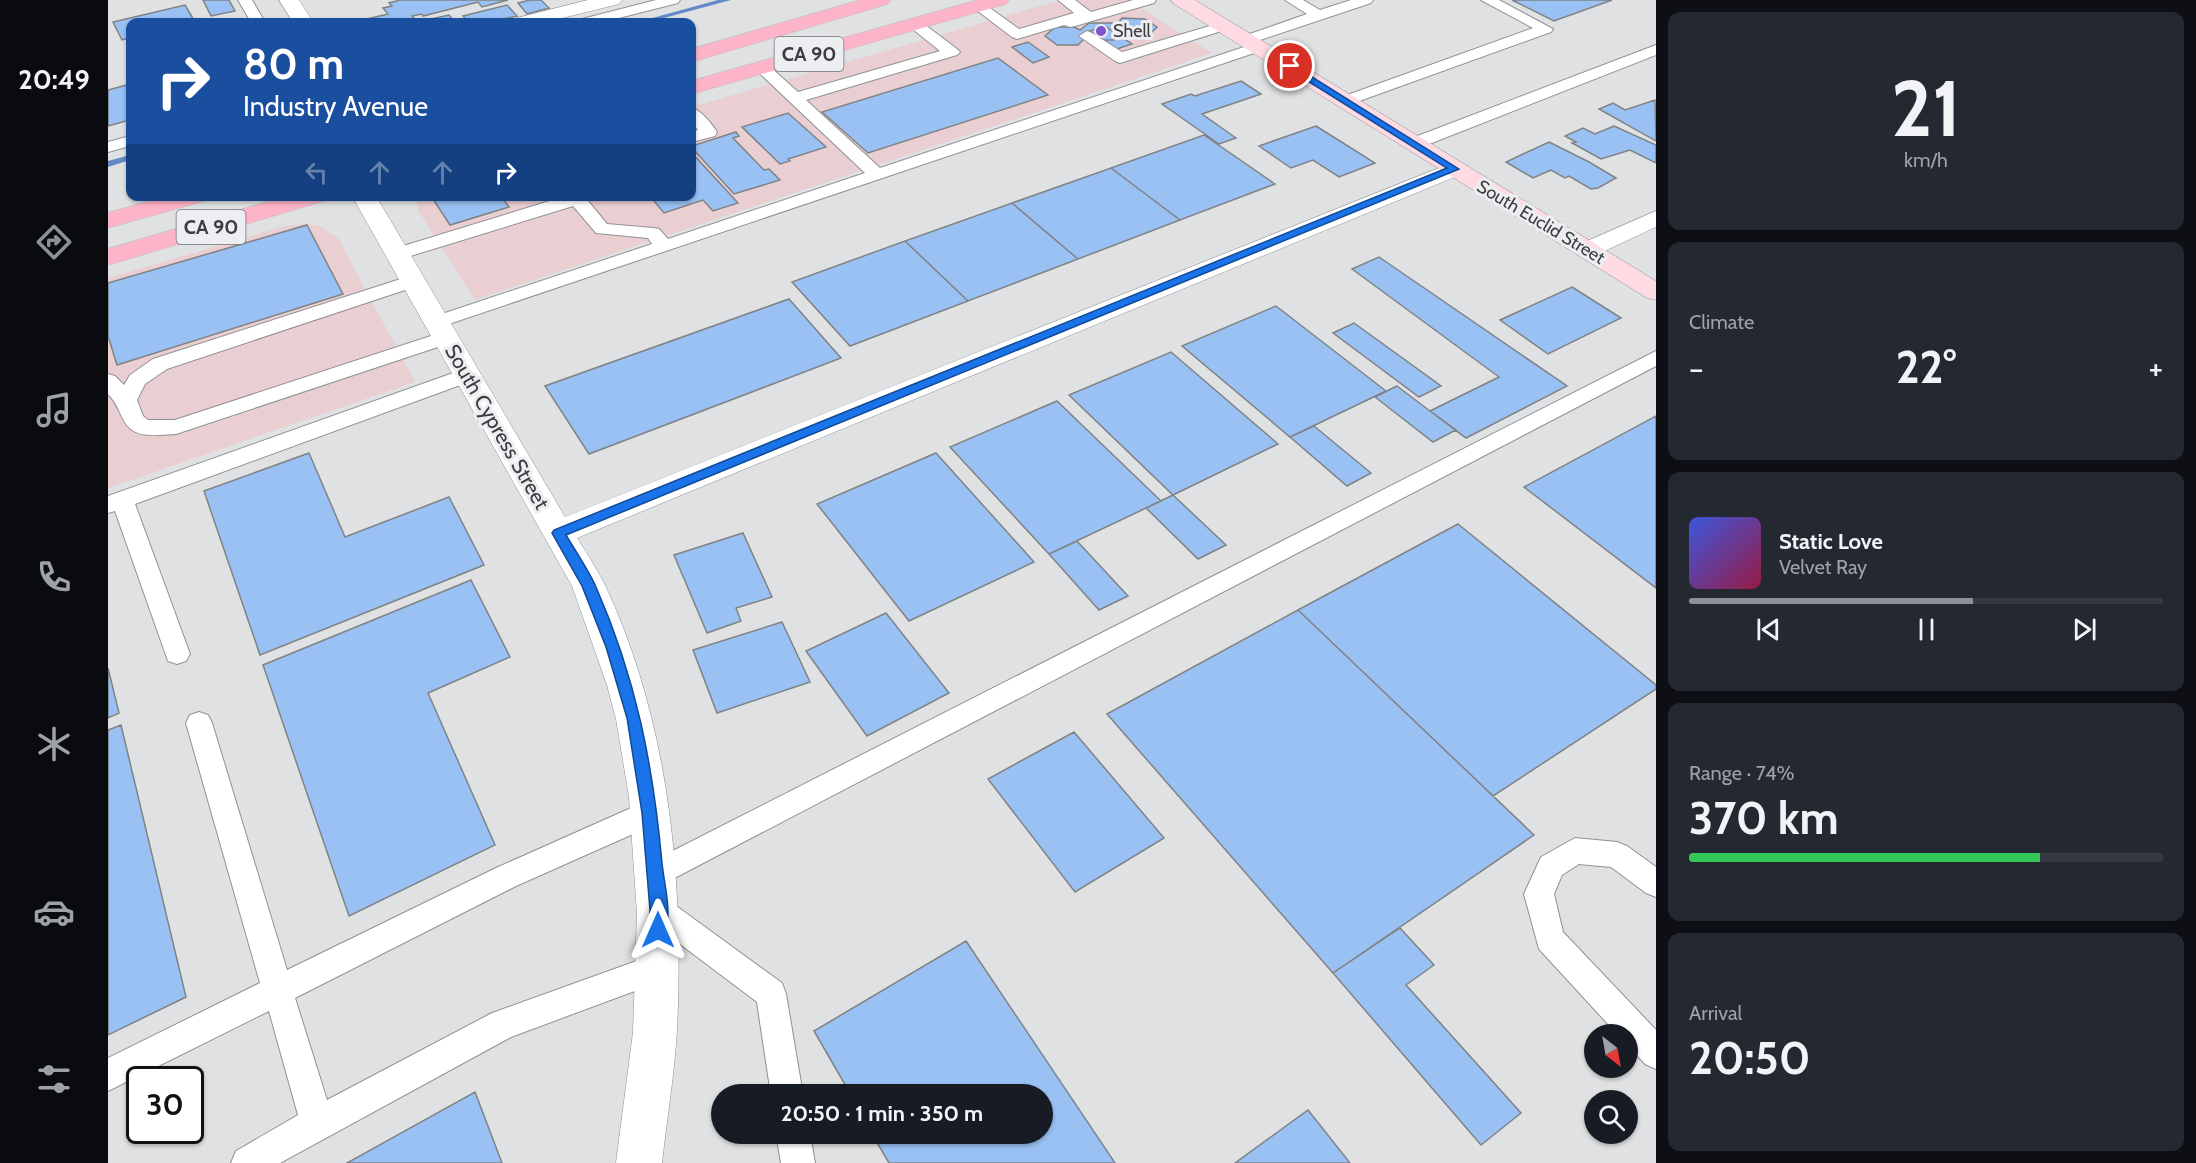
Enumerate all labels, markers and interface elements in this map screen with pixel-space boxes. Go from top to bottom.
place label: Shell [1113,20,1152,42]
marker: Shell [1094,24,1108,38]
road number: CA 90 [774,37,844,71]
text: 80 m [243,38,344,90]
pin [1264,40,1315,91]
icon: right [144,42,222,120]
icon: arrive [1273,49,1306,82]
text: 21 [1891,61,1961,156]
text: 20:49 [18,63,90,96]
text: Industry Avenue [243,90,428,123]
text: km/h [1904,148,1948,172]
icon: left [300,156,333,189]
icon: ahead [363,156,396,189]
icon: ahead [426,156,459,189]
icon: right [489,156,522,189]
street label: South Euclid Street [1473,175,1609,269]
road number: CA 90 [176,210,246,244]
icon: directions [33,221,75,263]
text: Climate [1689,310,1754,334]
street label: South Cypress Street [440,340,555,514]
text: 22° [1896,340,1956,394]
text: − [1689,348,1704,388]
text: + [2148,348,2163,388]
icon: music [33,389,75,431]
text: Static Love [1779,528,1883,555]
text: Velvet Ray [1779,555,1867,579]
icon: phone [33,556,75,598]
icon: previous [1752,613,1785,646]
icon: pause [1910,613,1943,646]
icon: next [2068,613,2101,646]
icon: climate [33,723,75,765]
text: Range · 74% [1689,761,1795,785]
text: 370 km [1689,791,1839,845]
icon: car [33,891,75,933]
position arrow [626,898,690,962]
text: Arrival [1689,1001,1742,1025]
north arrow [1584,1024,1638,1078]
map controls [1584,1024,1638,1144]
text: 20:50 [1689,1031,1811,1085]
icon: filters [33,1058,75,1100]
speed limit sign: 30 [126,1066,204,1144]
button: search [1584,1090,1638,1144]
text: 20:50 · 1 min · 350 m [781,1100,983,1127]

